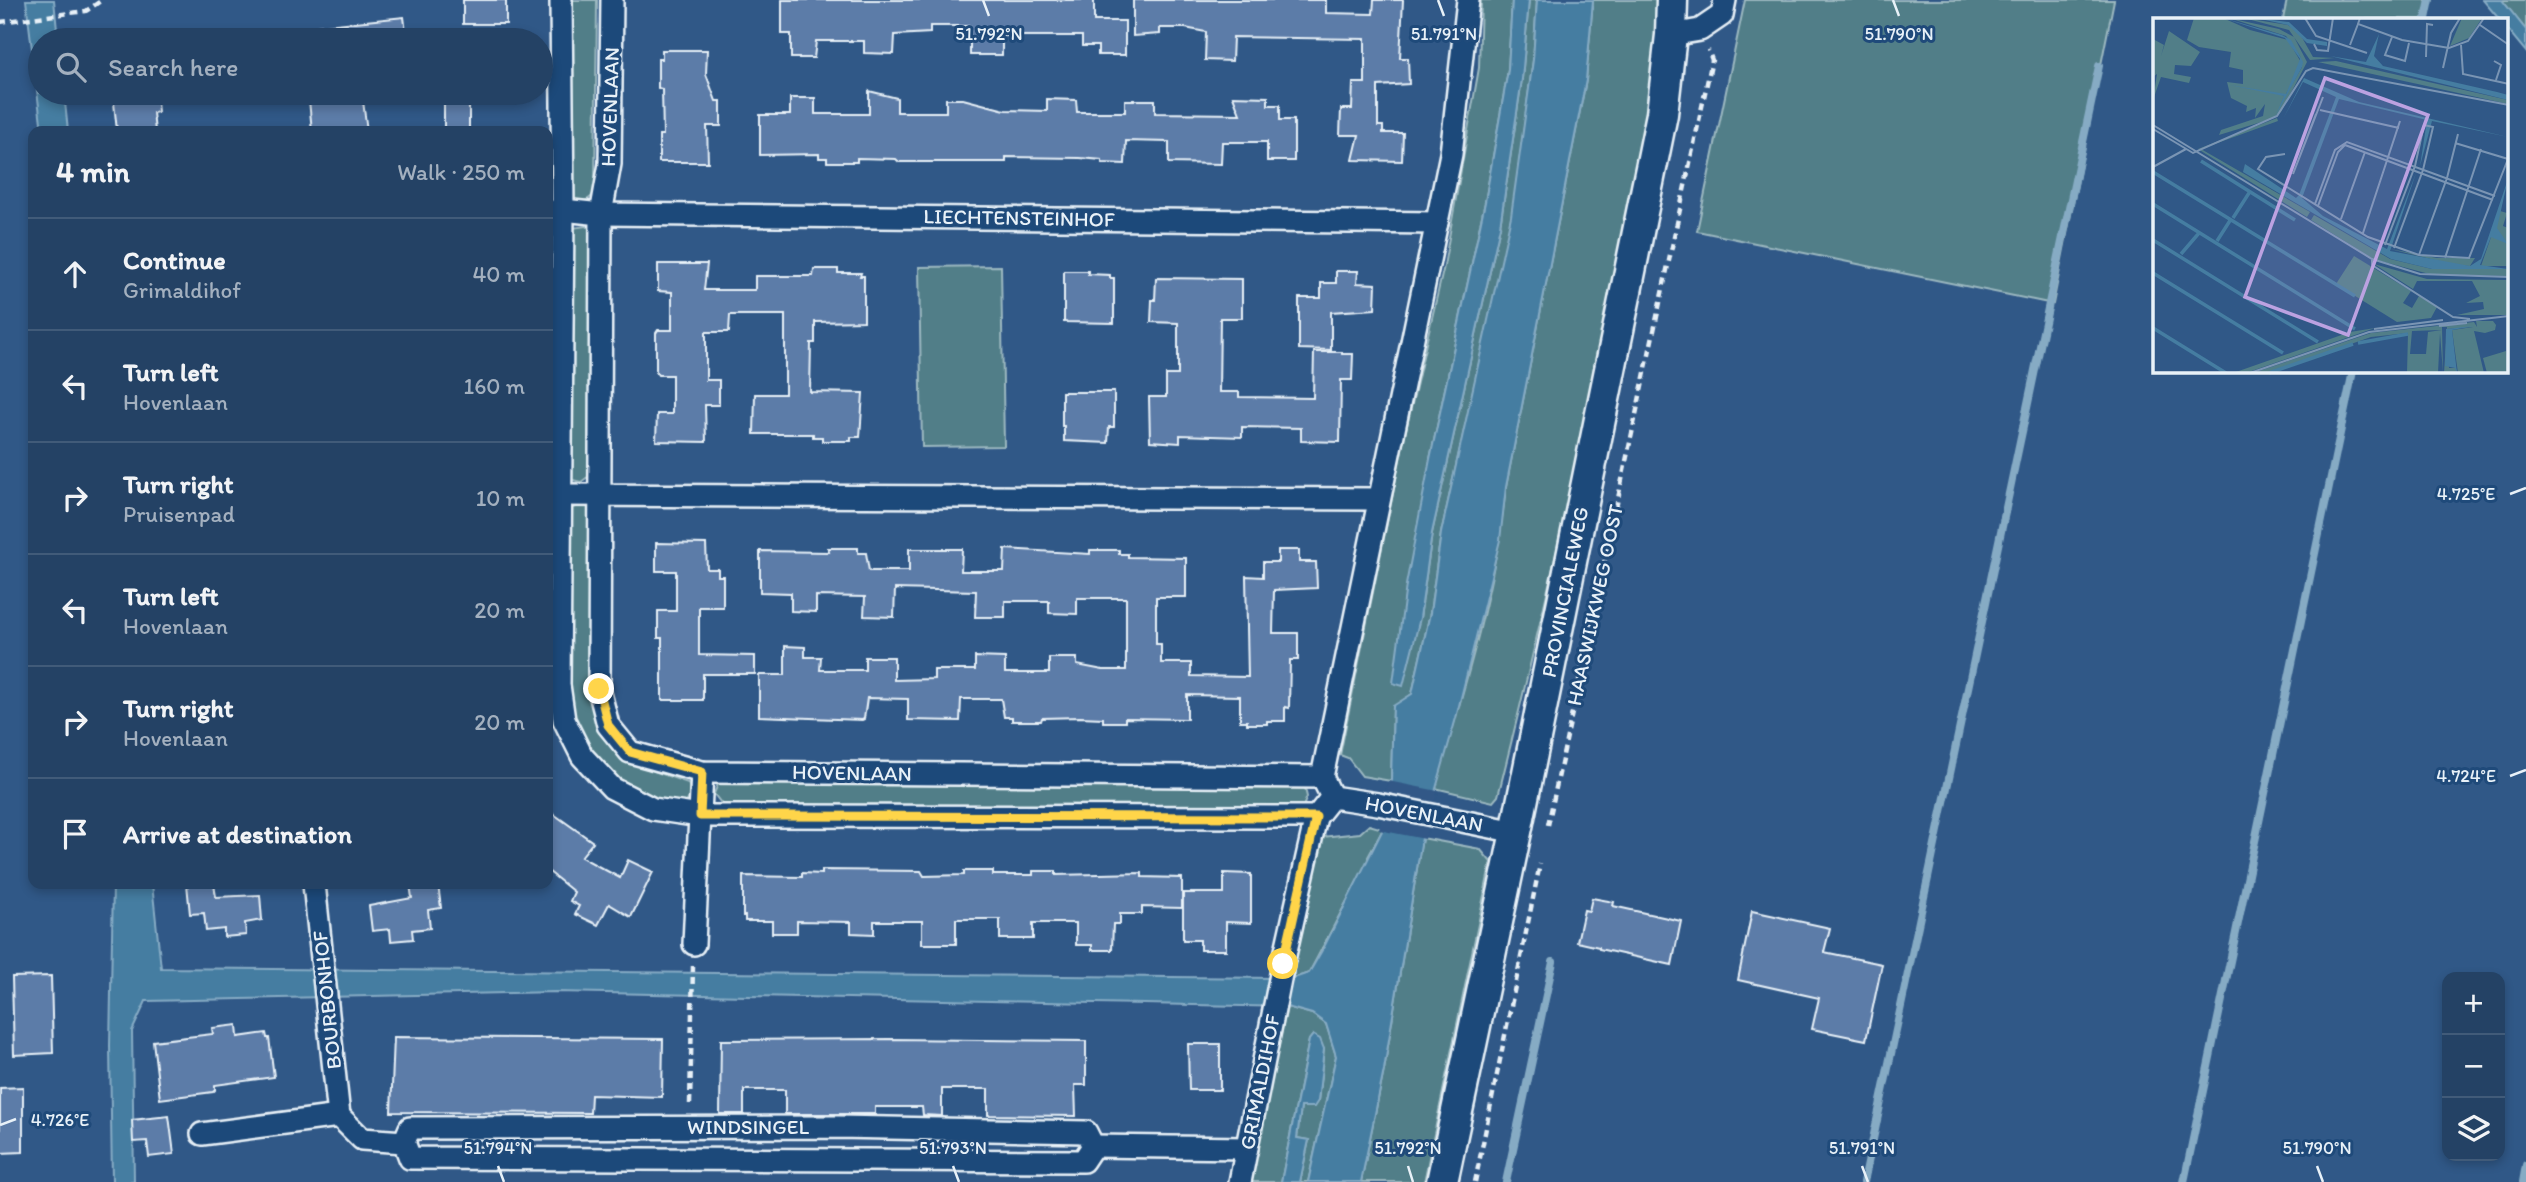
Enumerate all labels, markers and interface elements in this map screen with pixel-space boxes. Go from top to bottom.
inset map [2153,18,2508,373]
text: 51.792°N [955,23,1023,45]
text: 51.791°N [1411,23,1477,45]
text: 51.790°N [1864,23,1934,45]
search box [28,28,553,105]
street label: HOVENLAAN [595,47,624,167]
icon: search [52,48,90,86]
text: Search here [108,51,238,83]
text: 4 min [56,153,130,190]
text: Walk · 250 m [397,158,525,186]
street label: LIECHTENSTEINHOF [923,203,1115,232]
text: Continue [123,244,226,276]
icon: ahead [56,255,94,293]
text: 40 m [472,260,525,288]
text: Grimaldihof [123,276,241,304]
text: Turn left [123,356,219,388]
icon: left [56,367,94,405]
text: 160 m [463,372,525,400]
text: Hovenlaan [123,388,228,416]
text: Turn right [123,468,234,500]
icon: right [56,479,94,517]
text: 4.725°E [2437,483,2495,505]
text: 10 m [476,484,525,512]
text: Pruisenpad [123,500,235,528]
street label: HAASWIJKWEG OOST [1561,502,1628,708]
street label: PROVINCIALEWEG [1536,504,1593,679]
text: Turn left [123,580,219,612]
icon: left [56,591,94,629]
text: 20 m [474,596,525,624]
text: Hovenlaan [123,612,228,640]
route end [583,673,614,704]
text: Turn right [123,692,234,724]
icon: right [56,703,94,741]
text: 20 m [474,708,525,736]
text: Hovenlaan [123,724,228,752]
street label: HOVENLAAN [792,759,912,786]
text: 4.724°E [2436,765,2496,787]
street label: HOVENLAAN [1363,790,1485,837]
icon: arrive [56,815,94,853]
text: Arrive at destination [123,818,352,850]
street label: BOURBONHOF [307,929,346,1071]
route start [1267,948,1298,979]
map controls [2442,972,2505,1161]
button: + [2442,972,2505,1035]
street label: GRIMALDIHOF [1234,1012,1285,1152]
button: − [2442,1035,2505,1098]
button: layers [2442,1098,2505,1161]
text: 4.726°E [31,1109,89,1131]
street label: WINDSINGEL [687,1114,809,1139]
text: 51.794°N [464,1137,532,1159]
text: 51.793°N [919,1137,987,1159]
text: 51.792°N [1374,1137,1442,1159]
text: 51.791°N [1829,1137,1895,1159]
text: 51.790°N [2282,1137,2352,1159]

